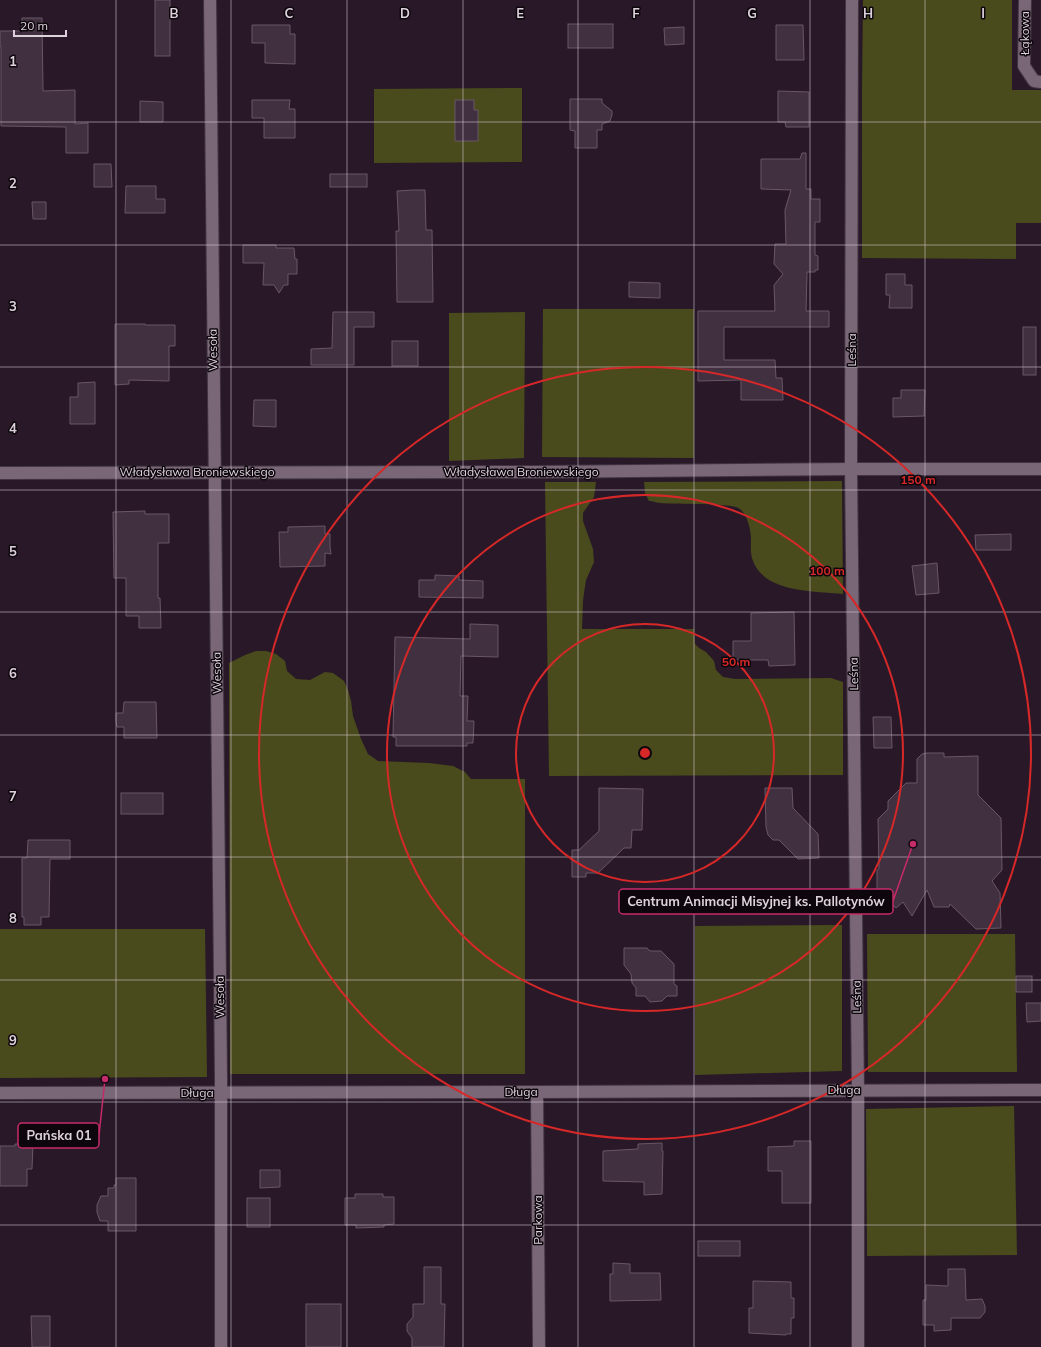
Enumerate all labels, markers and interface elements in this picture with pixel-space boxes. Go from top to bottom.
text: B [170,5,179,21]
text: C [285,5,294,21]
text: D [400,5,410,21]
text: E [516,5,524,21]
text: F [632,5,640,21]
text: G [747,5,757,21]
text: H [863,5,873,21]
text: I [981,5,985,21]
street label: Łąkowa [1017,11,1032,56]
scale bar [14,12,66,38]
text: 20 m [20,18,48,33]
text: 1 [9,53,17,69]
text: 2 [9,175,17,191]
text: 3 [9,298,17,314]
street label: Wesoła [205,329,220,371]
street label: Leśna [844,333,859,367]
text: 4 [9,420,17,436]
street label: Władysława Broniewskiego [120,464,275,479]
street label: Władysława Broniewskiego [444,464,599,479]
text: 150 m [900,472,936,487]
text: 5 [9,543,17,559]
text: 100 m [809,563,845,578]
street label: Wesoła [209,652,224,694]
text: 50 m [722,654,750,669]
street label: Leśna [846,657,861,691]
text: 6 [9,665,17,681]
centre of rings [638,746,652,760]
text: 7 [9,788,17,804]
callout: Centrum Animacji Misyjnej ks. Pallotynów [619,889,893,914]
text: Centrum Animacji Misyjnej ks. Pallotynów [627,893,885,910]
text: 8 [9,910,17,926]
street label: Wesoła [212,976,227,1018]
street label: Leśna [849,980,864,1014]
text: 9 [9,1032,17,1048]
street label: Długa [827,1082,861,1097]
street label: Długa [504,1084,538,1099]
street label: Długa [180,1085,214,1100]
callout: Pańska 01 [18,1123,99,1148]
text: Pańska 01 [26,1127,92,1143]
street label: Parkowa [530,1195,545,1245]

